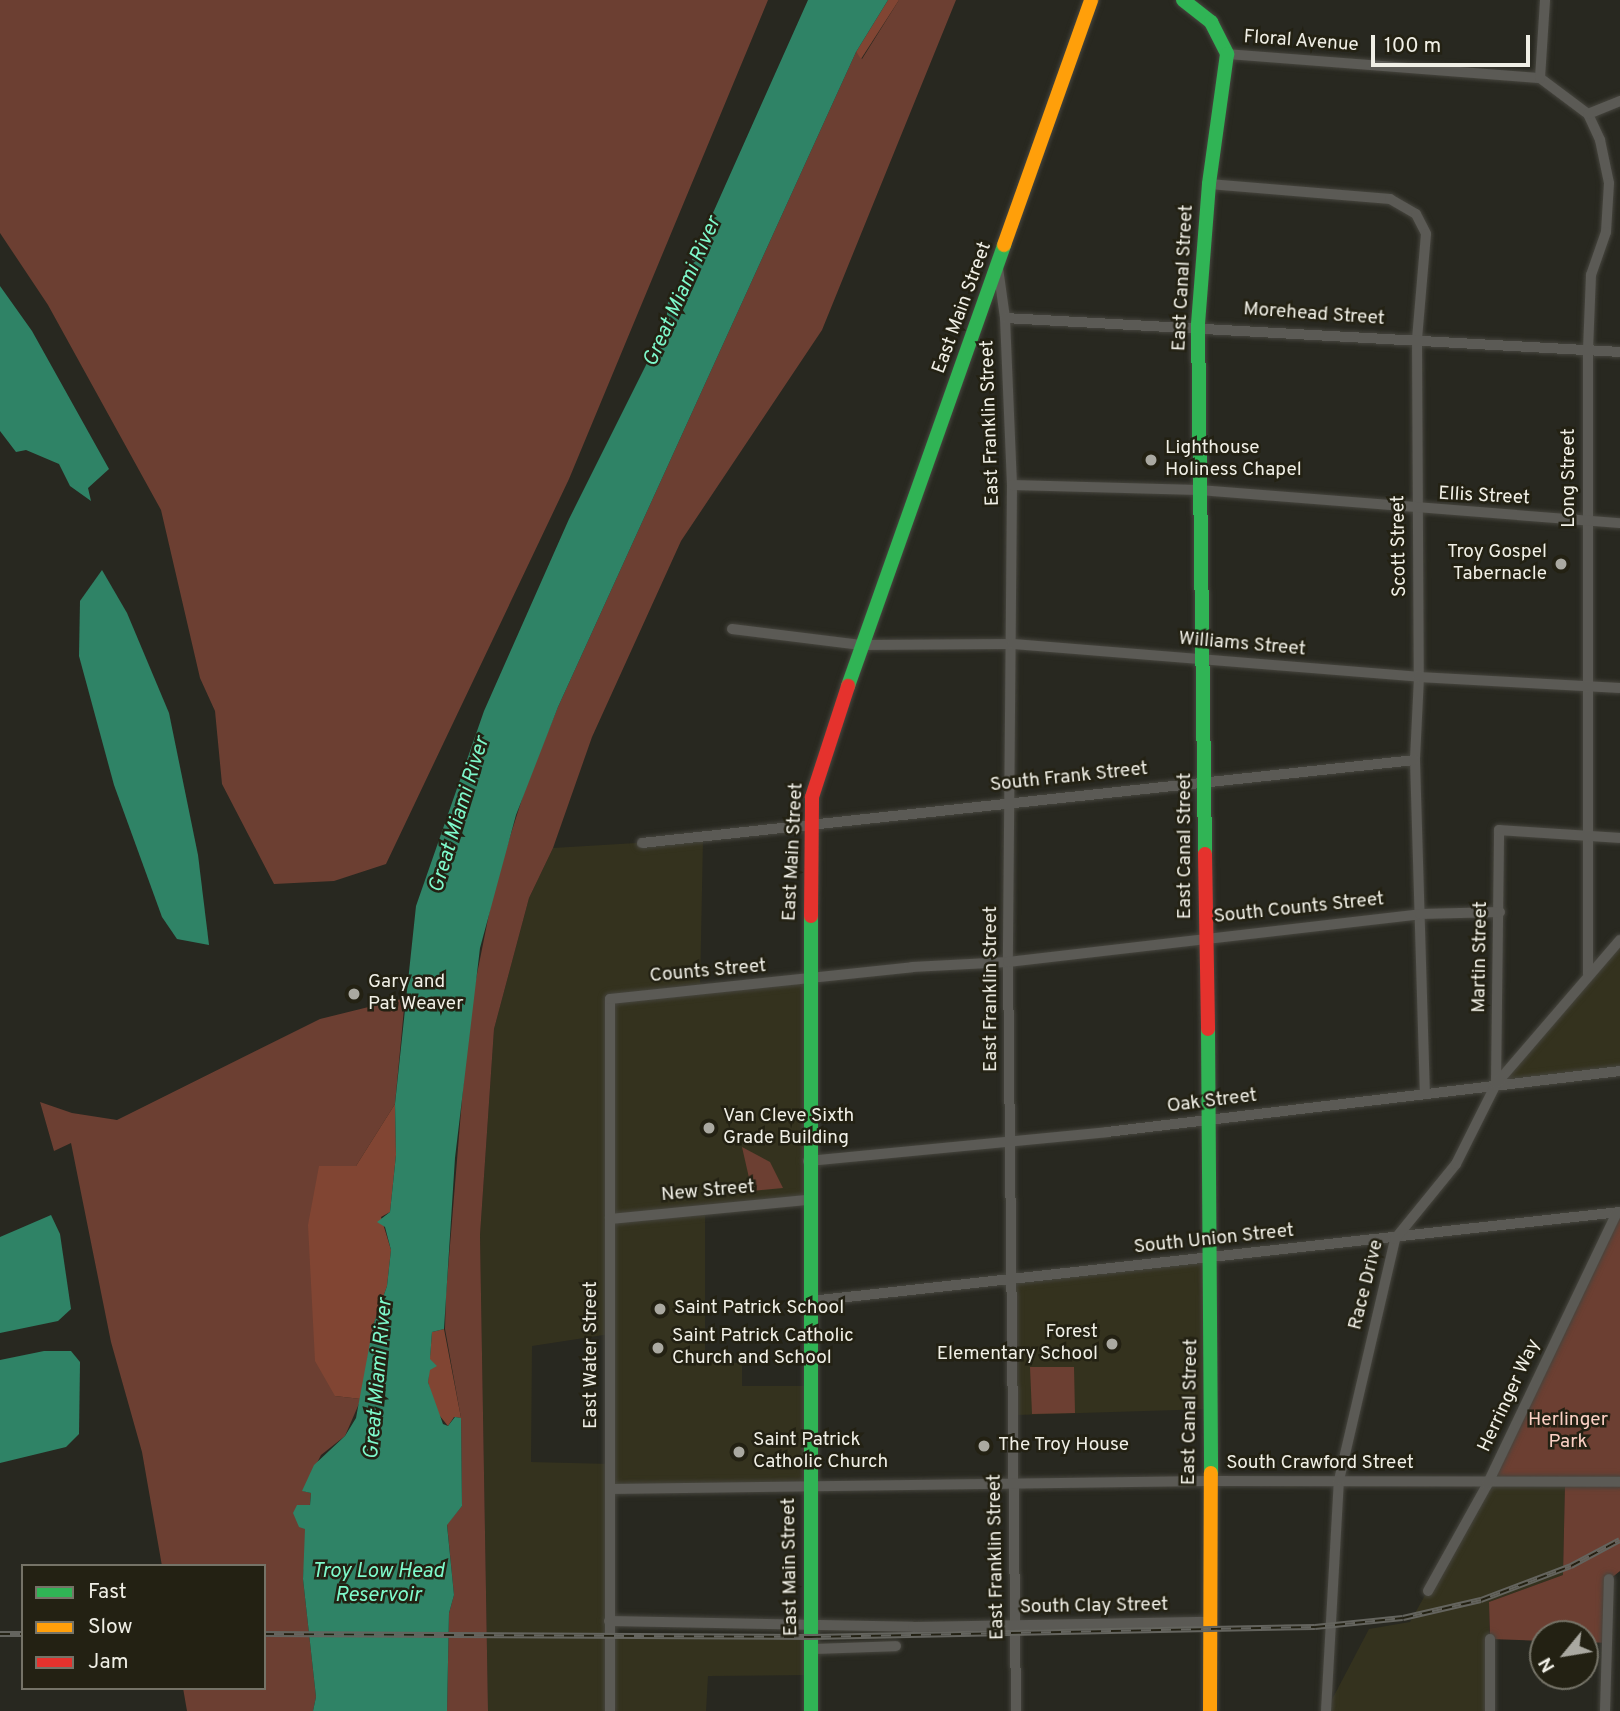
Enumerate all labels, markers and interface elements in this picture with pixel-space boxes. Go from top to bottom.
scale bar [1375,21,1534,65]
street label: Floral Avenue [1242,27,1360,57]
text: 100 m [1384,33,1441,60]
street label: East Canal Street [1169,204,1199,352]
water label: Great Miami River [639,213,727,371]
street label: East Main Street [929,239,997,377]
street label: Morehead Street [1242,299,1386,331]
street label: East Franklin Street [977,340,1005,506]
street label: Long Street [1559,428,1581,528]
place label: Lighthouse Holiness Chapel [1165,438,1302,482]
marker: Lighthouse Holiness Chapel [1143,452,1159,468]
street label: Ellis Street [1438,483,1530,511]
street label: Scott Street [1388,495,1412,597]
place label: Troy Gospel Tabernacle [1447,542,1547,586]
marker: Troy Gospel Tabernacle [1553,556,1569,572]
street label: Williams Street [1177,628,1307,662]
water label: Great Miami River [424,734,496,896]
street label: South Frank Street [989,758,1149,798]
street label: East Canal Street [1175,773,1197,919]
street label: East Main Street [779,782,809,922]
street label: South Counts Street [1213,889,1385,929]
street label: Martin Street [1469,901,1493,1013]
street label: East Franklin Street [981,906,1003,1072]
street label: Counts Street [649,956,767,988]
place label: Gary and Pat Weaver [368,972,464,1016]
marker: Gary and Pat Weaver [346,986,362,1002]
street label: Oak Street [1166,1085,1258,1119]
place label: Van Cleve Sixth Grade Building [723,1106,854,1150]
marker: Van Cleve Sixth Grade Building [701,1120,717,1136]
street label: New Street [660,1177,756,1207]
street label: South Union Street [1133,1220,1295,1260]
street label: Race Drive [1345,1238,1389,1332]
street label: East Water Street [581,1281,603,1429]
water label: Great Miami River [359,1297,399,1461]
place label: Saint Patrick School [674,1298,844,1320]
marker: Saint Patrick School [652,1301,668,1317]
place label: Forest Elementary School [937,1322,1098,1366]
place label: Saint Patrick Catholic Church and School [672,1326,854,1370]
marker: Forest Elementary School [1104,1336,1120,1352]
street label: Herringer Way [1474,1336,1546,1456]
street label: East Canal Street [1178,1338,1204,1486]
marker: Saint Patrick Catholic Church and School [650,1340,666,1356]
park label: Herlinger Park [1528,1410,1608,1454]
place label: Saint Patrick Catholic Church [753,1430,888,1474]
place label: The Troy House [998,1435,1130,1457]
marker: The Troy House [976,1438,992,1454]
marker: Saint Patrick Catholic Church [731,1444,747,1460]
street label: South Crawford Street [1226,1453,1414,1475]
street label: East Franklin Street [984,1474,1010,1640]
street label: East Main Street [778,1497,804,1637]
water label: Troy Low Head Reservoir [312,1559,444,1609]
legend [21,1564,266,1690]
text: Fast [88,1579,127,1606]
street label: South Clay Street [1020,1594,1168,1620]
text: Slow [88,1614,133,1641]
north arrow [1529,1620,1599,1690]
text: Jam [88,1649,129,1676]
text: N [1534,1653,1561,1676]

